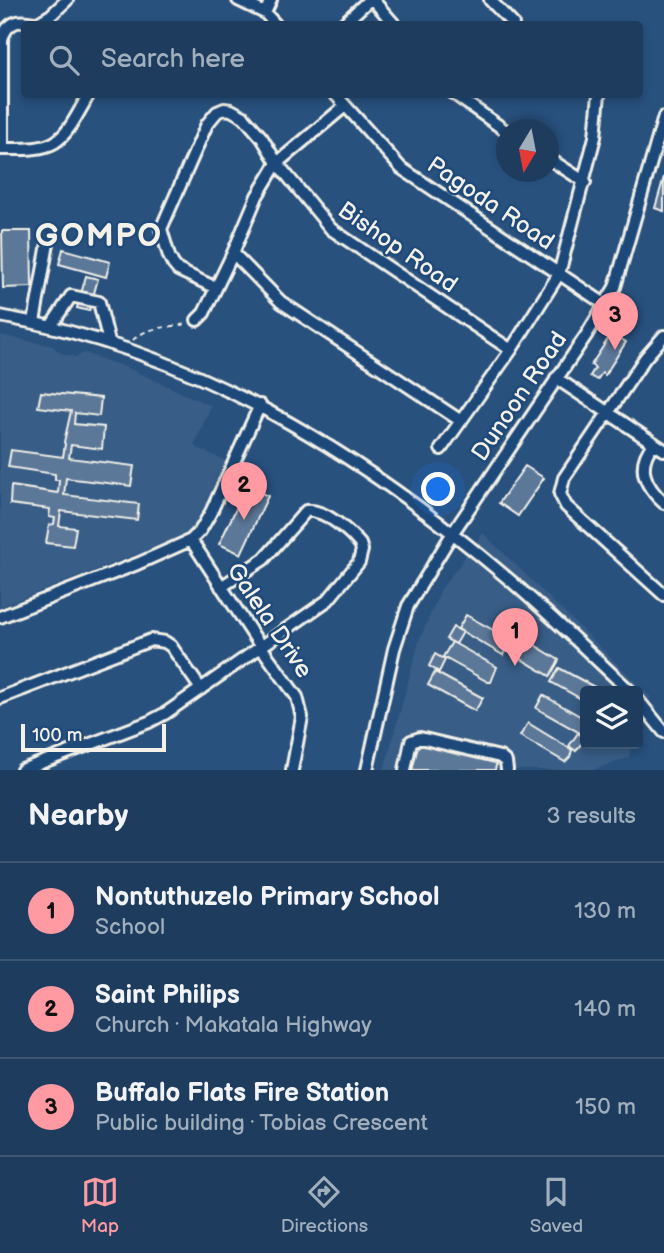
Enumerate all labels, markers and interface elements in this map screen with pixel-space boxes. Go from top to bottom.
search box [21,21,643,98]
icon: search [45,41,83,79]
text: Search here [101,44,245,75]
north arrow [496,119,559,182]
street label: Pagoda Road [422,150,560,257]
street label: Bishop Road [332,196,463,299]
district label: GOMPO [35,217,163,256]
pin: 3 [592,292,638,350]
street label: Dunoon Road [466,326,573,466]
pin: 2 [221,462,267,520]
your location [421,472,455,506]
street label: Galela Drive [220,557,319,683]
pin: 1 [492,608,538,666]
map controls [580,686,643,749]
button: layers [580,686,643,749]
scale bar [21,721,166,753]
text: 100 m [32,724,83,747]
text: Nearby [28,798,128,834]
text: 3 results [547,802,636,830]
text: Nontuthuzelo Primary School [95,882,440,913]
text: 1 [46,897,56,925]
text: 130 m [574,897,636,925]
text: School [95,913,165,941]
text: Saint Philips [95,980,240,1011]
text: 2 [44,995,58,1023]
text: 140 m [574,995,636,1023]
text: Church · Makatala Highway [95,1011,372,1039]
text: Buffalo Flats Fire Station [95,1078,389,1109]
text: 3 [44,1093,58,1121]
text: 150 m [575,1093,636,1121]
text: Public building · Tobias Crescent [95,1109,428,1137]
tab: Map [81,1173,119,1238]
tab: Directions [281,1173,368,1238]
tab: Saved [530,1173,583,1238]

